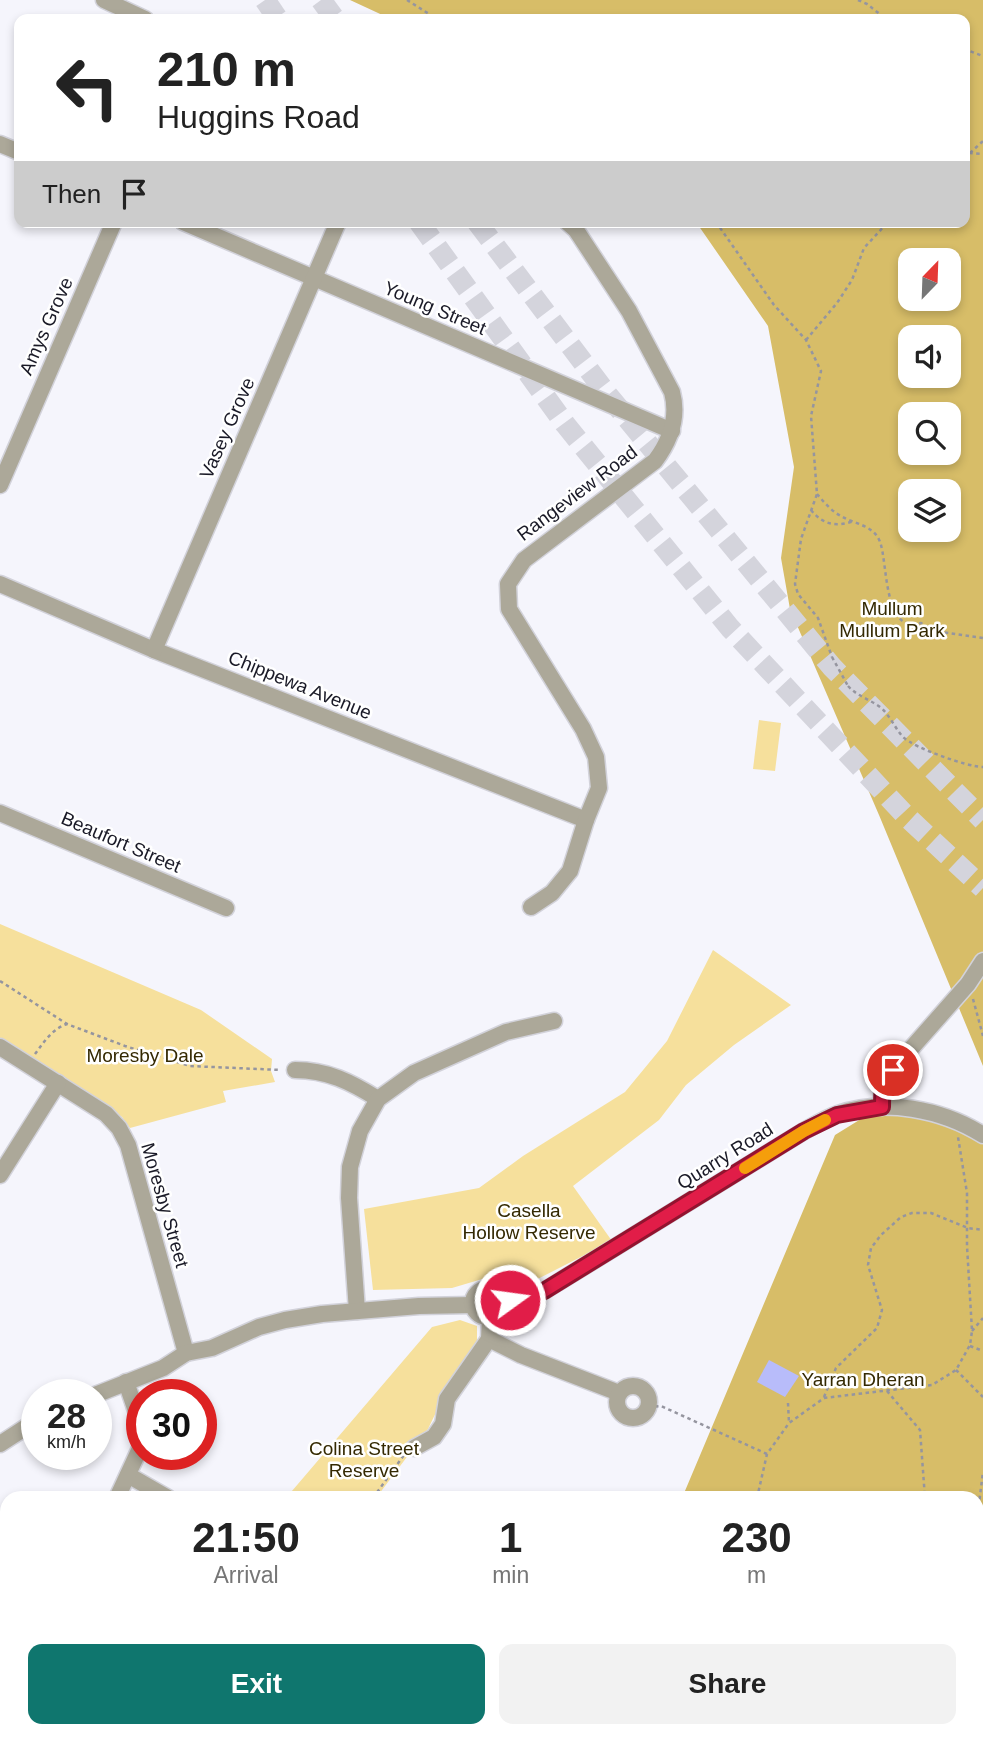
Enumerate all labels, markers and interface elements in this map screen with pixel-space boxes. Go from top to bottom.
icon: left [42,42,133,133]
text: 210 m [157,42,296,96]
text: Huggins Road [157,99,360,135]
icon: arrive [115,175,153,213]
text: Then [42,179,101,209]
north arrow [898,248,961,312]
map controls [898,248,961,542]
street label: Amys Grove [15,274,77,378]
street label: Young Street [381,277,490,339]
button: sound [898,325,961,388]
street label: Vasey Grove [195,374,259,482]
button: search [898,402,961,465]
street label: Rangeview Road [513,441,641,545]
button: layers [898,479,961,542]
park label: Mullum Mullum Park [839,598,945,641]
street label: Chippewa Avenue [225,647,375,723]
street label: Beaufort Street [58,807,185,877]
pin [863,1040,923,1100]
park label: Moresby Dale [86,1045,204,1066]
icon: arrive [874,1051,912,1089]
street label: Quarry Road [673,1118,777,1194]
street label: Moresby Street [137,1140,193,1271]
park label: Casella Hollow Reserve [462,1200,596,1243]
position arrow [473,1263,547,1337]
park label: Yarran Dheran [801,1369,925,1390]
speed limit sign: 30 [126,1379,217,1470]
text: 28 [47,1396,86,1435]
text: km/h [47,1432,86,1452]
park label: Colina Street Reserve [309,1438,420,1481]
text: 21:50 [192,1514,300,1561]
text: 1 [499,1514,522,1561]
text: 230 [722,1514,792,1561]
text: Arrival [213,1562,279,1588]
text: min [492,1562,529,1588]
text: m [747,1562,766,1588]
button: Exit [28,1644,485,1724]
button: Share [499,1644,956,1724]

